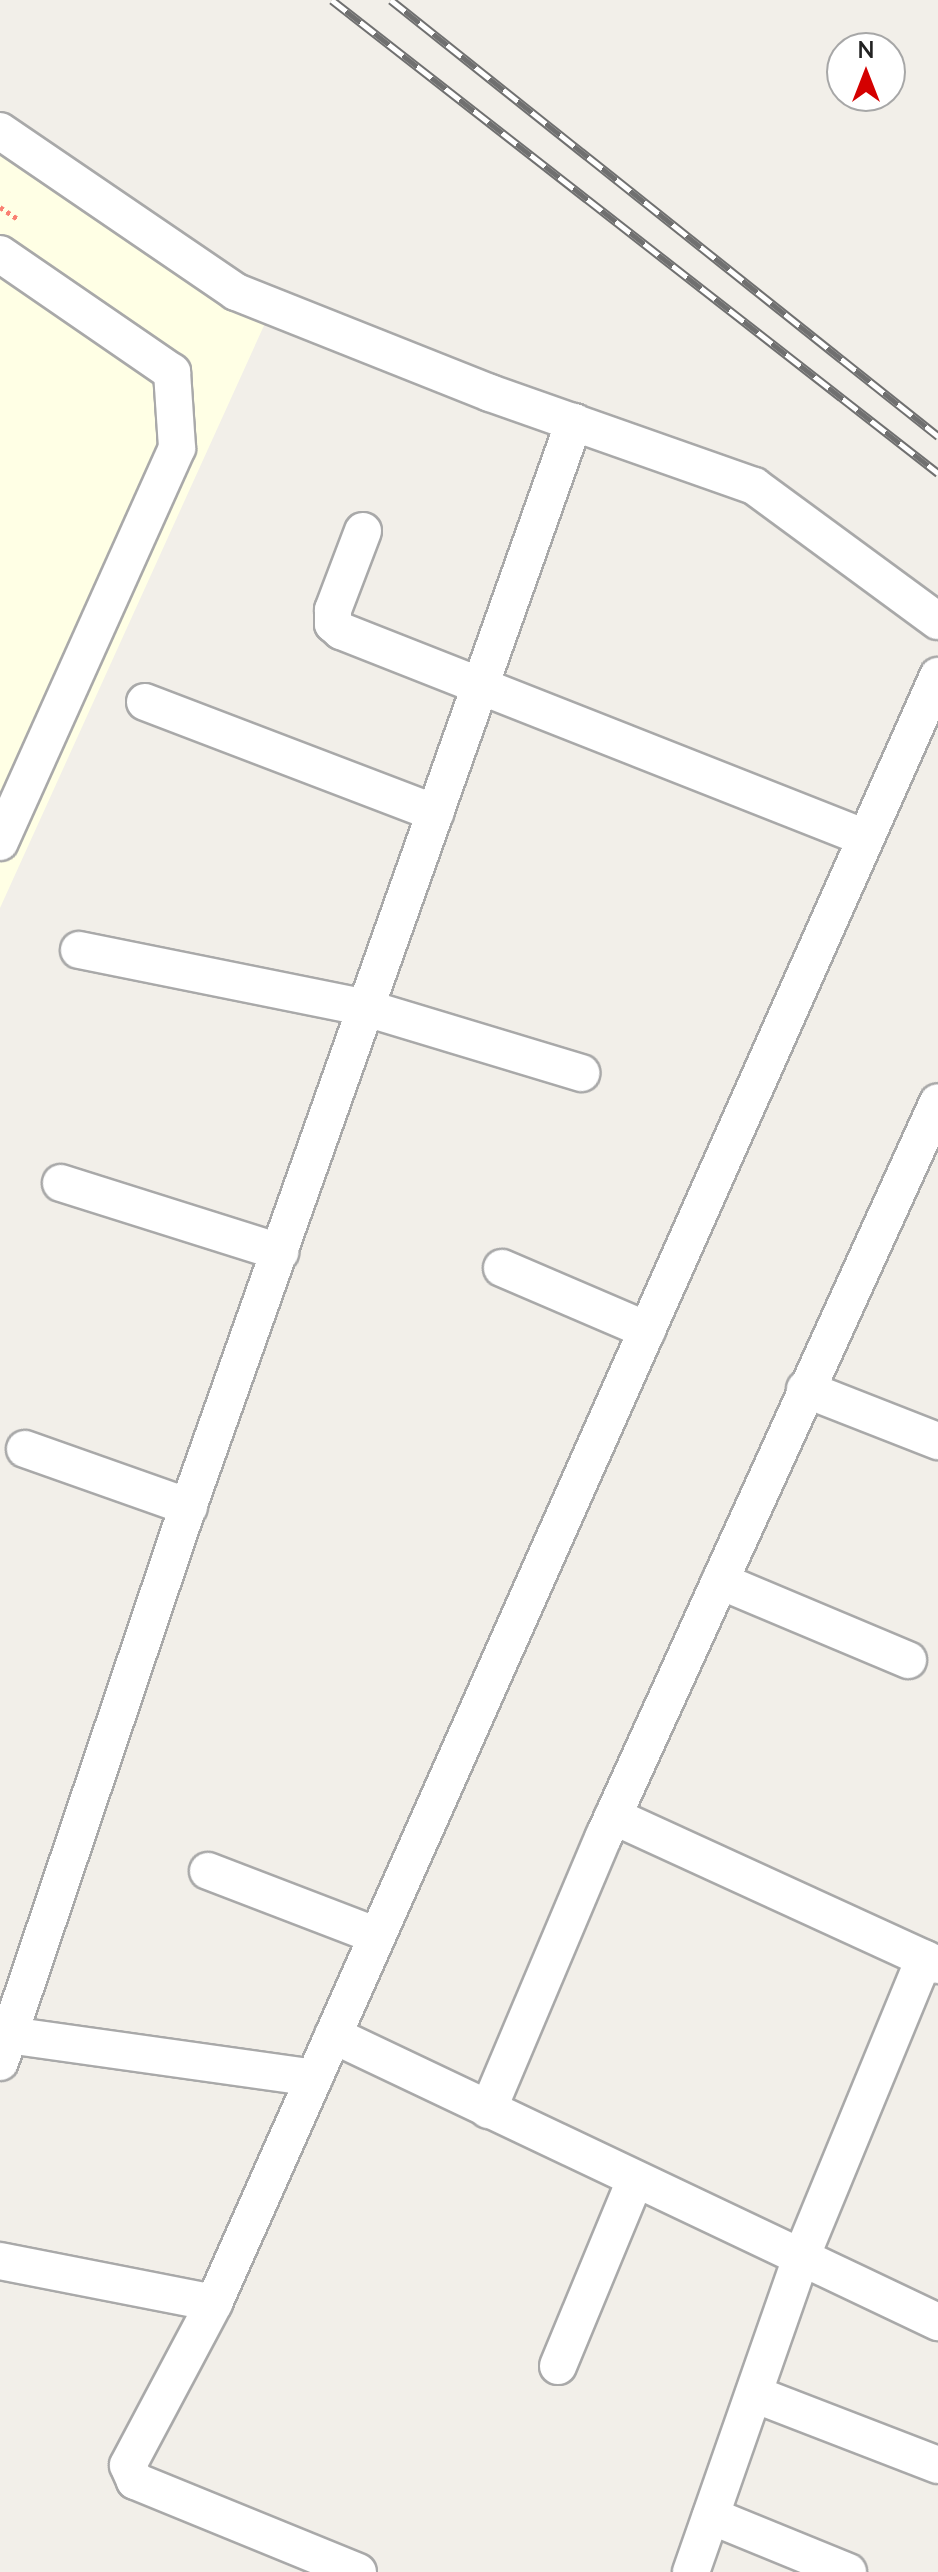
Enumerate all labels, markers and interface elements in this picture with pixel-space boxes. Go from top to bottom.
north arrow [826,32,906,112]
text: N [858,36,874,63]

